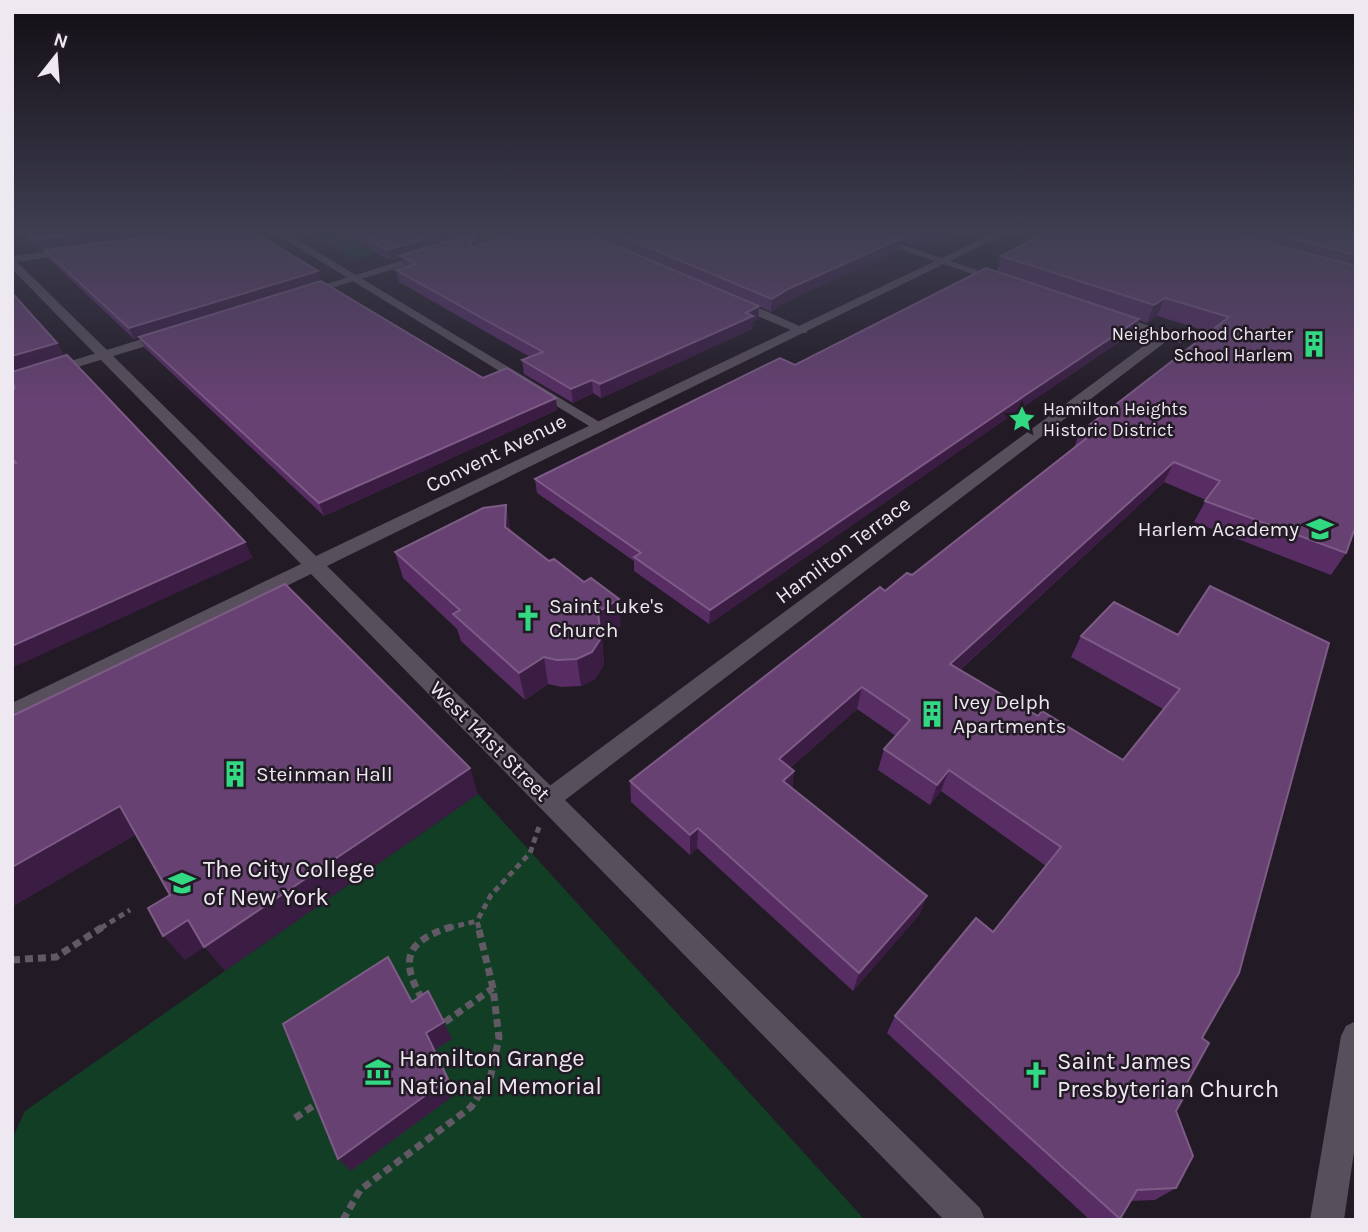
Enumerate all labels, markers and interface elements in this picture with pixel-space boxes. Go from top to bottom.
north arrow [21,21,91,91]
text: N [51,28,70,53]
place label: Neighborhood Charter School Harlem [1112,323,1293,366]
building icon: Neighborhood Charter School Harlem [1299,329,1329,359]
place label: Hamilton Heights Historic District [1043,398,1188,441]
place icon: Hamilton Heights Historic District [1007,404,1037,434]
street label: Convent Avenue [422,409,570,497]
street label: Hamilton Terrace [771,492,915,608]
school or university icon: Harlem Academy [1305,514,1335,544]
place label: Harlem Academy [1137,517,1299,541]
place label: Saint Luke's Church [549,594,664,642]
church icon: Saint Luke's Church [513,603,543,633]
street label: West 141st Street [425,676,555,806]
place label: Ivey Delph Apartments [953,690,1066,738]
building icon: Ivey Delph Apartments [917,699,947,729]
building icon: Steinman Hall [220,759,250,789]
place label: Steinman Hall [256,762,393,786]
place label: The City College of New York [203,855,375,911]
school or university icon: The City College of New York [167,868,197,898]
place label: Hamilton Grange National Memorial [399,1044,602,1100]
place label: Saint James Presbyterian Church [1057,1047,1279,1103]
museum icon: Hamilton Grange National Memorial [363,1057,393,1087]
church icon: Saint James Presbyterian Church [1021,1060,1051,1090]

